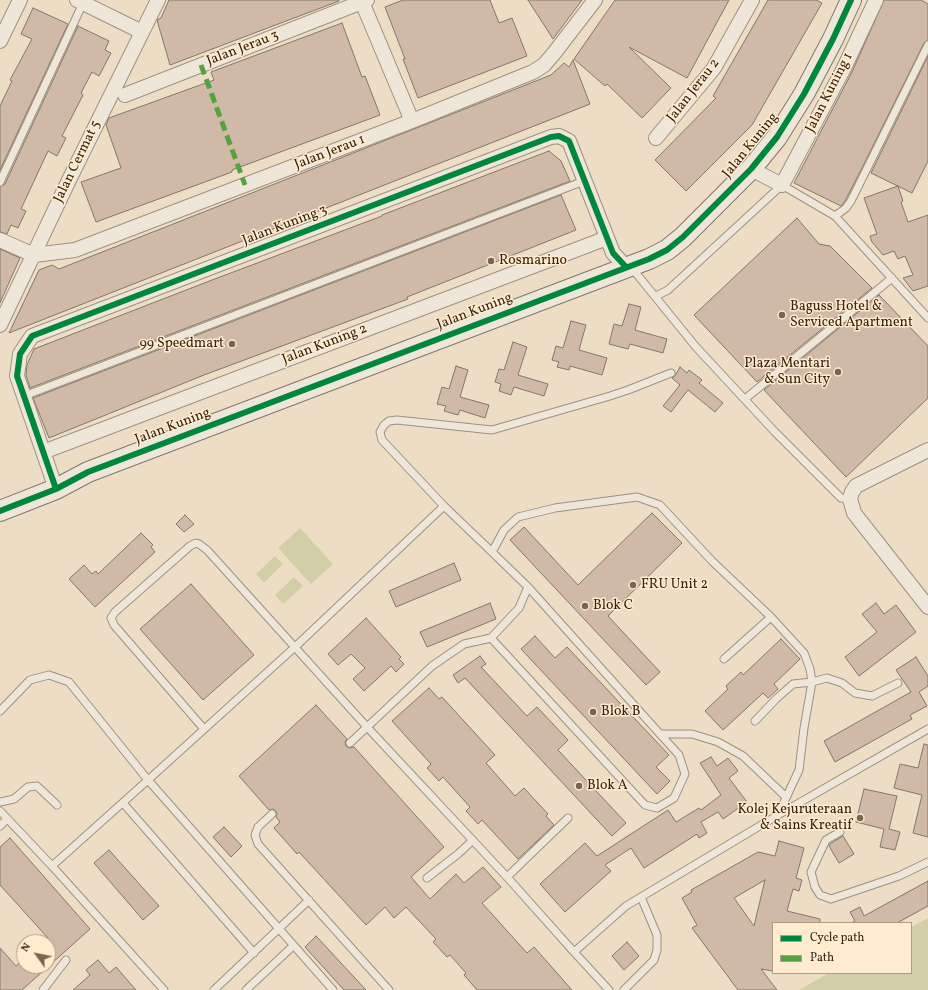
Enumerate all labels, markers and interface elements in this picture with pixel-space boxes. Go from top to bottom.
street label: Jalan Jerau 3 [205,28,281,70]
street label: Jalan Kuning 1 [803,50,857,136]
street label: Jalan Jerau 2 [664,56,724,126]
street label: Jalan Kuning [719,110,783,182]
street label: Jalan Cermat 5 [51,118,105,206]
street label: Jalan Jerau 1 [292,132,368,174]
street label: Jalan Kuning 3 [240,202,330,250]
place label: Rosmarino [499,253,567,269]
marker: Rosmarino [486,256,496,266]
street label: Jalan Kuning [435,290,515,334]
place label: Baguss Hotel & Serviced Apartment [790,299,913,332]
marker: Baguss Hotel & Serviced Apartment [777,310,787,320]
street label: Jalan Kuning 2 [280,321,370,369]
place label: 99 Speedmart [139,336,224,352]
marker: 99 Speedmart [227,339,237,349]
place label: Plaza Mentari & Sun City [744,356,830,388]
marker: Plaza Mentari & Sun City [833,367,843,377]
street label: Jalan Kuning [133,405,213,449]
place label: FRU Unit 2 [641,577,708,593]
marker: FRU Unit 2 [628,580,638,590]
place label: Blok C [593,598,633,614]
marker: Blok C [580,601,590,611]
place label: Blok B [601,704,640,720]
marker: Blok B [588,707,598,717]
place label: Blok A [587,778,628,794]
marker: Blok A [574,781,584,791]
place label: Kolej Kejuruteraan & Sains Kreatif [737,802,852,834]
marker: Kolej Kejuruteraan & Sains Kreatif [855,813,865,823]
legend [772,922,912,974]
text: Cycle path [810,930,865,946]
north arrow [16,934,56,974]
text: N [18,940,35,955]
text: Path [810,950,834,966]

